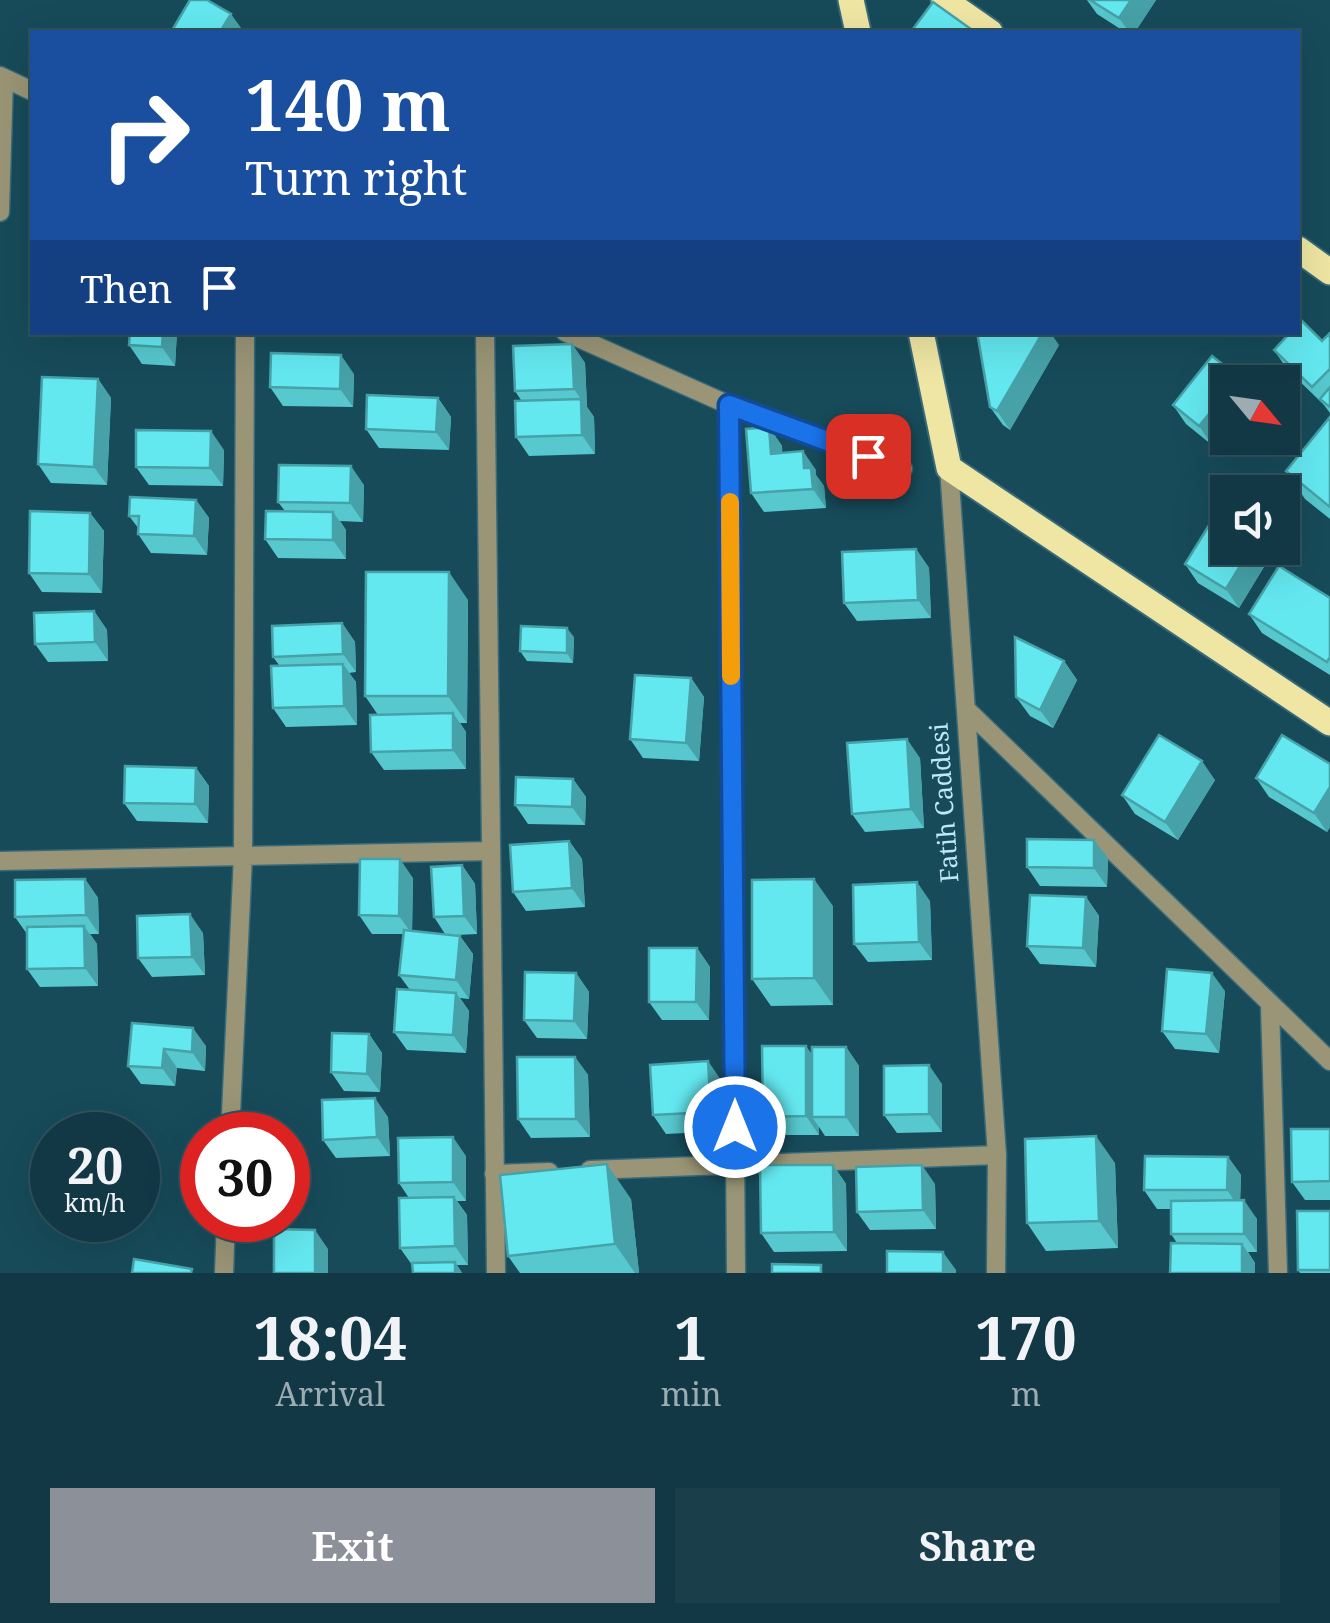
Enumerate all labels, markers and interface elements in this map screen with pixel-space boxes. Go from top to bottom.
text: 140 m [245,56,451,152]
icon: right [80,70,210,200]
text: Turn right [245,147,467,208]
icon: arrive [192,260,247,315]
text: Then [80,262,172,314]
north arrow [1210,365,1300,455]
map controls [1210,365,1300,565]
pin [826,414,911,499]
icon: arrive [841,429,896,484]
button: sound [1210,475,1300,565]
street label: Fatih Caddesi [920,722,966,884]
position arrow [683,1075,787,1179]
speed limit sign: 30 [180,1112,310,1242]
text: 20 [67,1131,123,1199]
text: km/h [64,1185,126,1219]
text: 18:04 [253,1296,407,1378]
text: 1 [674,1296,708,1378]
text: 170 [975,1296,1077,1378]
text: Arrival [276,1372,385,1415]
text: min [661,1372,722,1415]
text: m [1011,1372,1041,1415]
button: Exit [50,1488,655,1603]
button: Share [675,1488,1280,1603]

